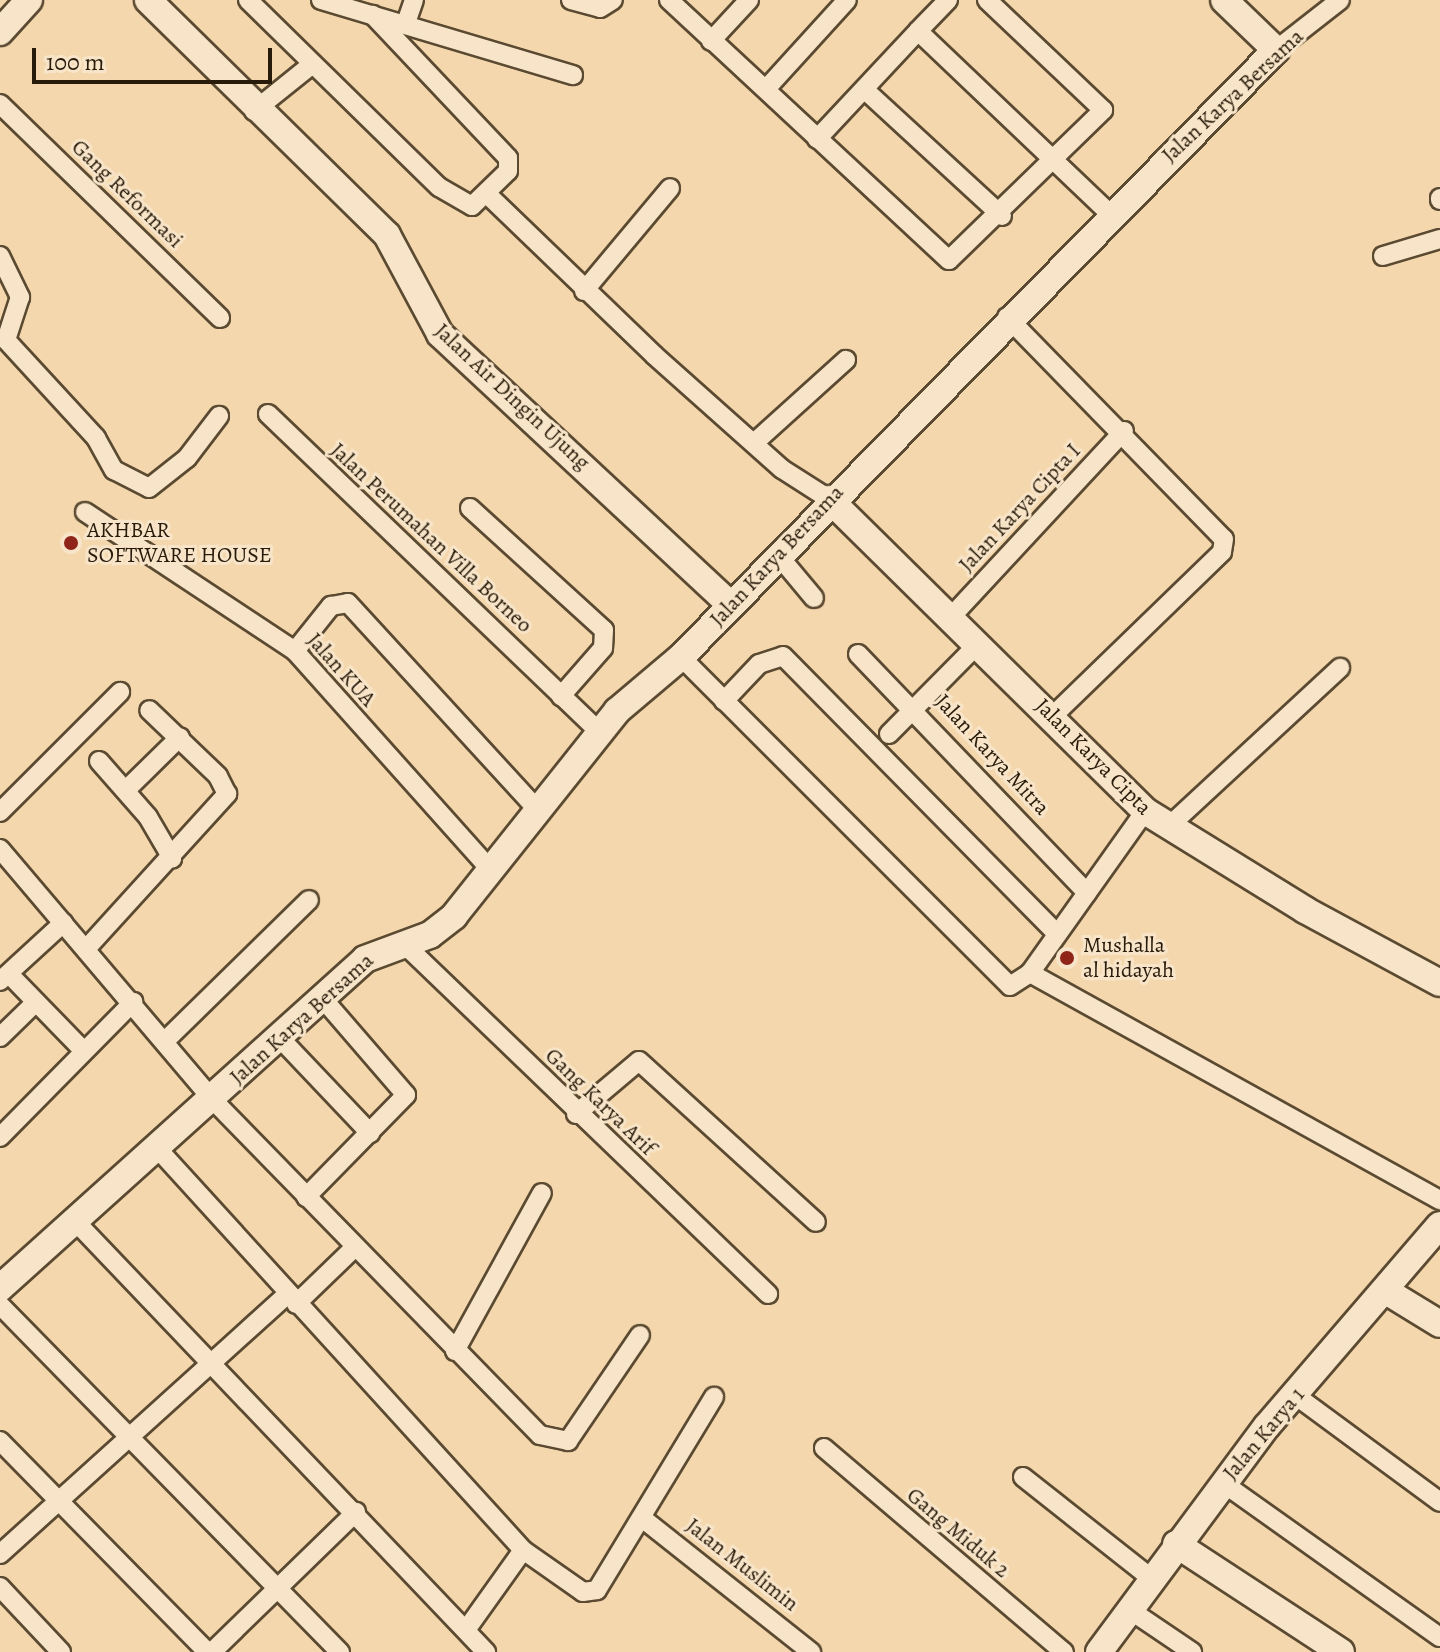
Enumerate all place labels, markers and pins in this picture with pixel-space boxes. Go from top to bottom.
place label: AKHBAR SOFTWARE HOUSE [87,517,272,568]
marker: AKHBAR SOFTWARE HOUSE [62,534,80,552]
place label: Mushalla al hidayah [1083,932,1174,984]
marker: Mushalla al hidayah [1058,949,1076,967]

